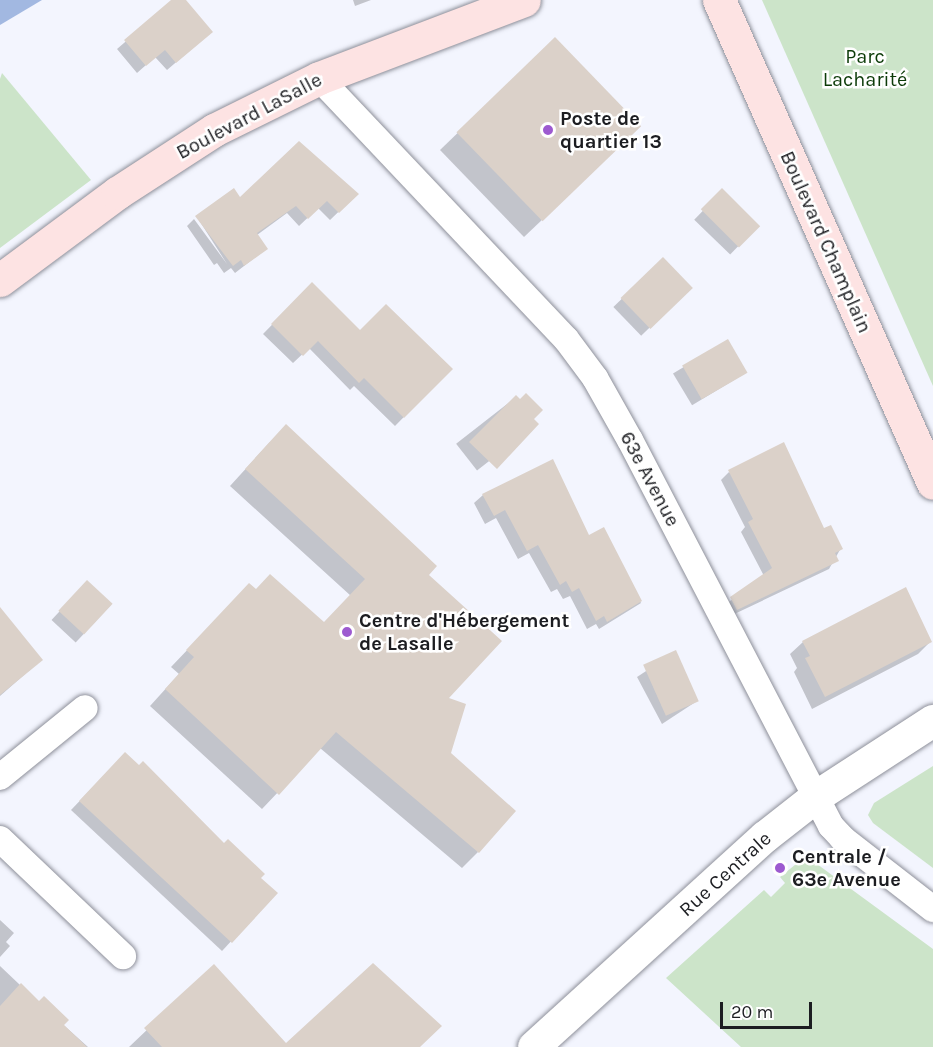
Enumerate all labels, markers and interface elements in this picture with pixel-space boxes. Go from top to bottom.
park label: Parc Lacharité [823,44,907,91]
street label: Boulevard LaSalle [172,68,326,164]
place label: Poste de quartier 13 [560,106,662,153]
marker: Poste de quartier 13 [541,123,555,137]
street label: Boulevard Champlain [775,147,877,337]
street label: 63e Avenue [615,427,685,531]
place label: Centre d'Hébergement de Lasalle [359,608,569,655]
marker: Centre d'Hébergement de Lasalle [340,625,354,639]
street label: Rue Centrale [674,826,776,922]
place label: Centrale / 63e Avenue [792,844,901,891]
marker: Centrale / 63e Avenue [773,861,787,875]
scale bar [723,990,814,1028]
text: 20 m [731,1001,773,1023]

